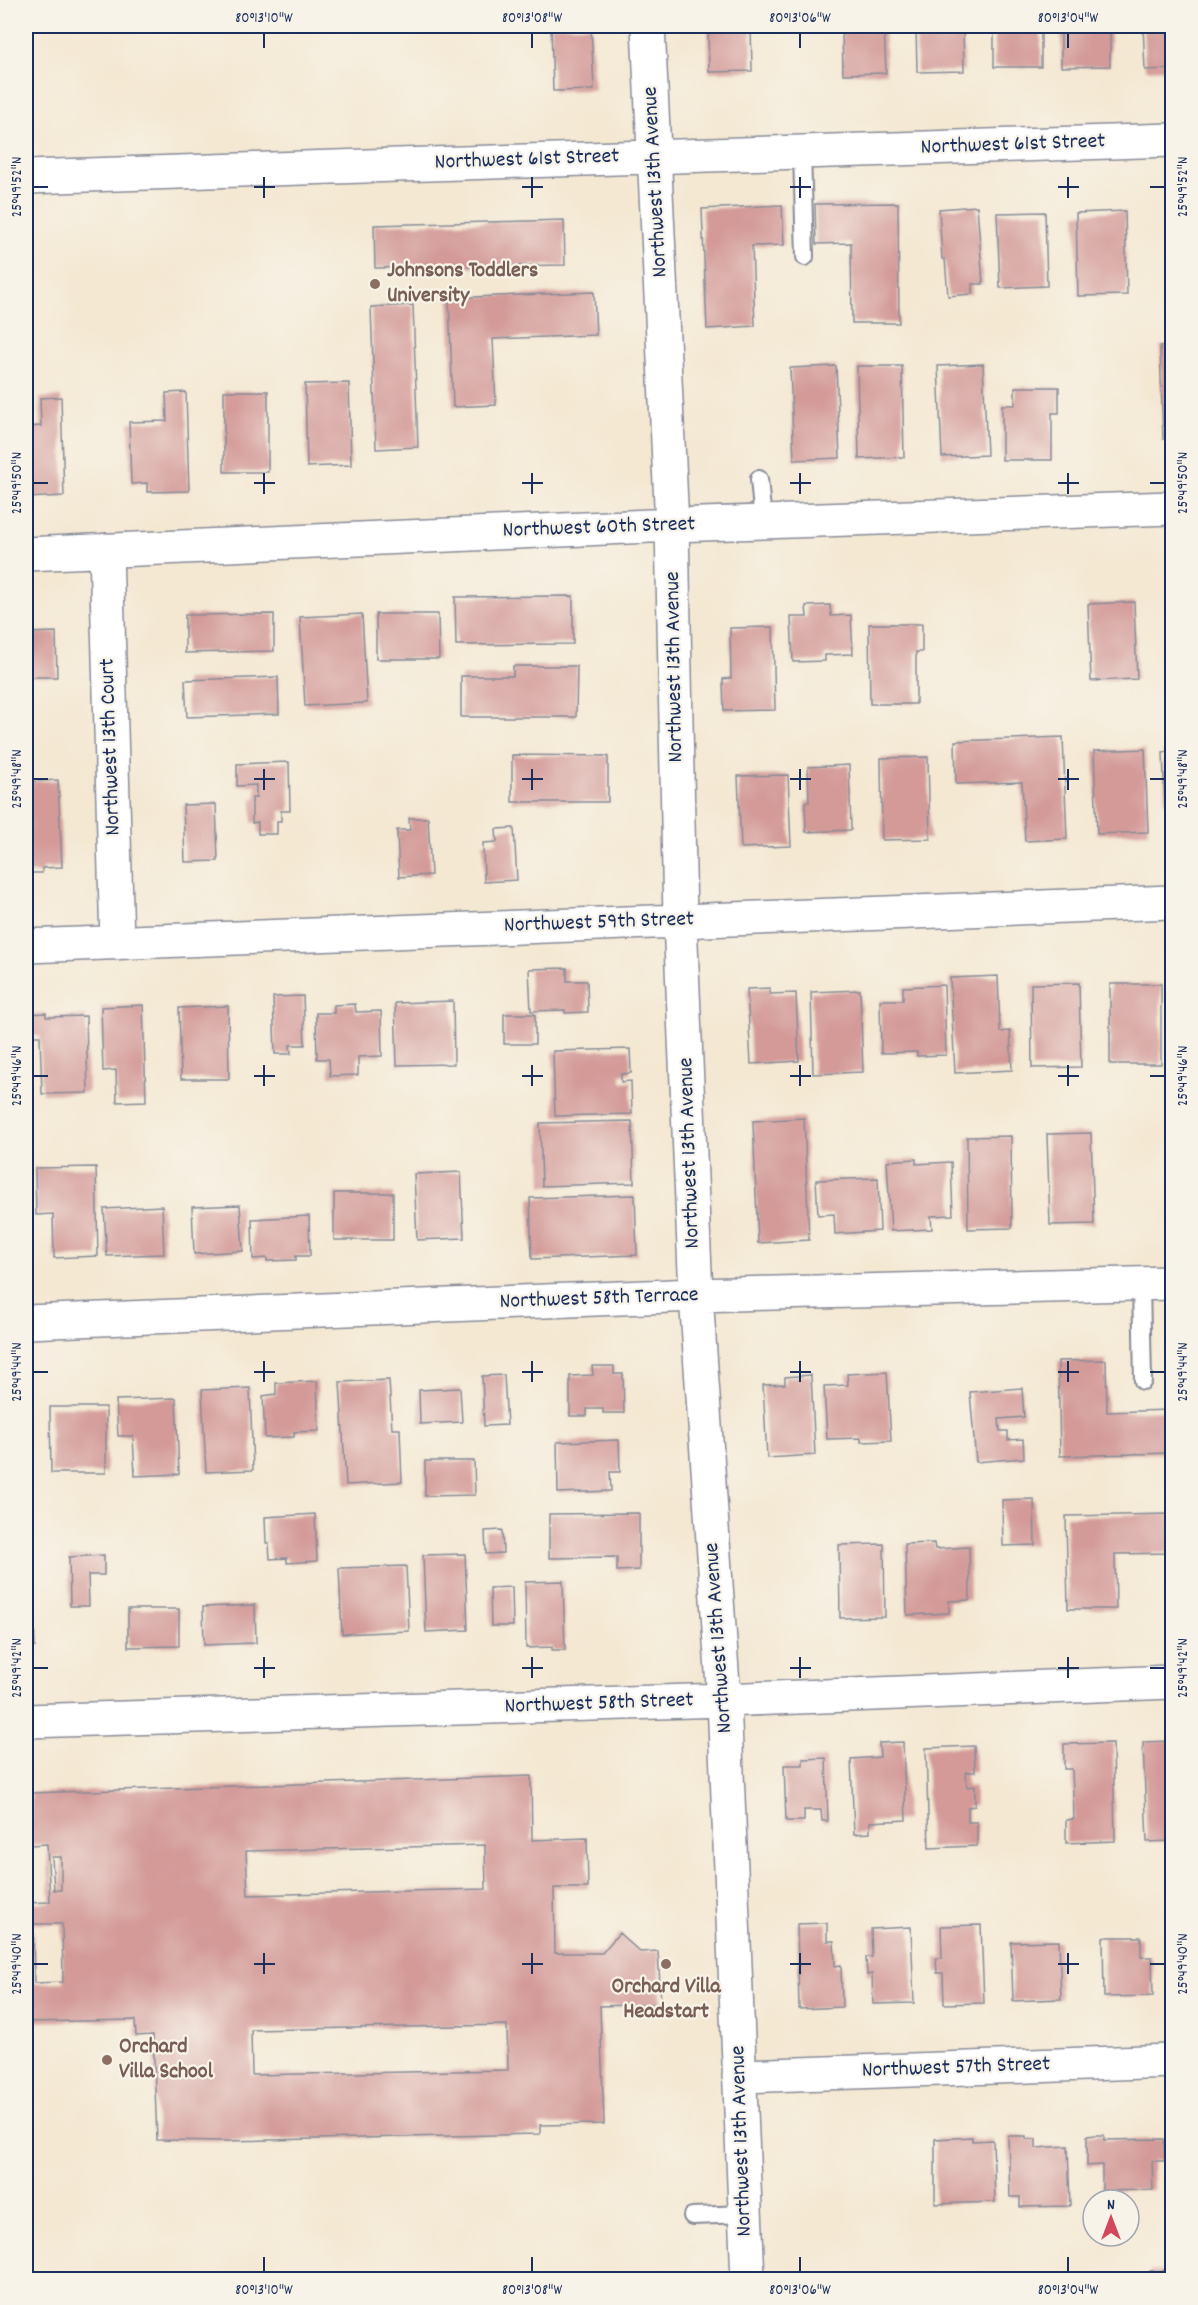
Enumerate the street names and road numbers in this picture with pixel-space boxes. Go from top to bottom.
street label: Northwest 13th Avenue [636,86,676,278]
street label: Northwest 61st Street [920,126,1106,164]
street label: Northwest 61st Street [434,141,620,179]
street label: Northwest 60th Street [502,509,696,547]
street label: Northwest 13th Avenue [658,571,692,763]
street label: Northwest 13th Court [92,658,130,836]
street label: Northwest 59th Street [503,904,695,942]
street label: Northwest 13th Avenue [671,1057,709,1249]
street label: Northwest 58th Terrace [499,1280,699,1318]
street label: Northwest 13th Avenue [697,1542,741,1734]
street label: Northwest 58th Street [504,1685,694,1723]
street label: Northwest 13th Avenue [723,2045,761,2237]
street label: Northwest 57th Street [861,2049,1051,2087]

